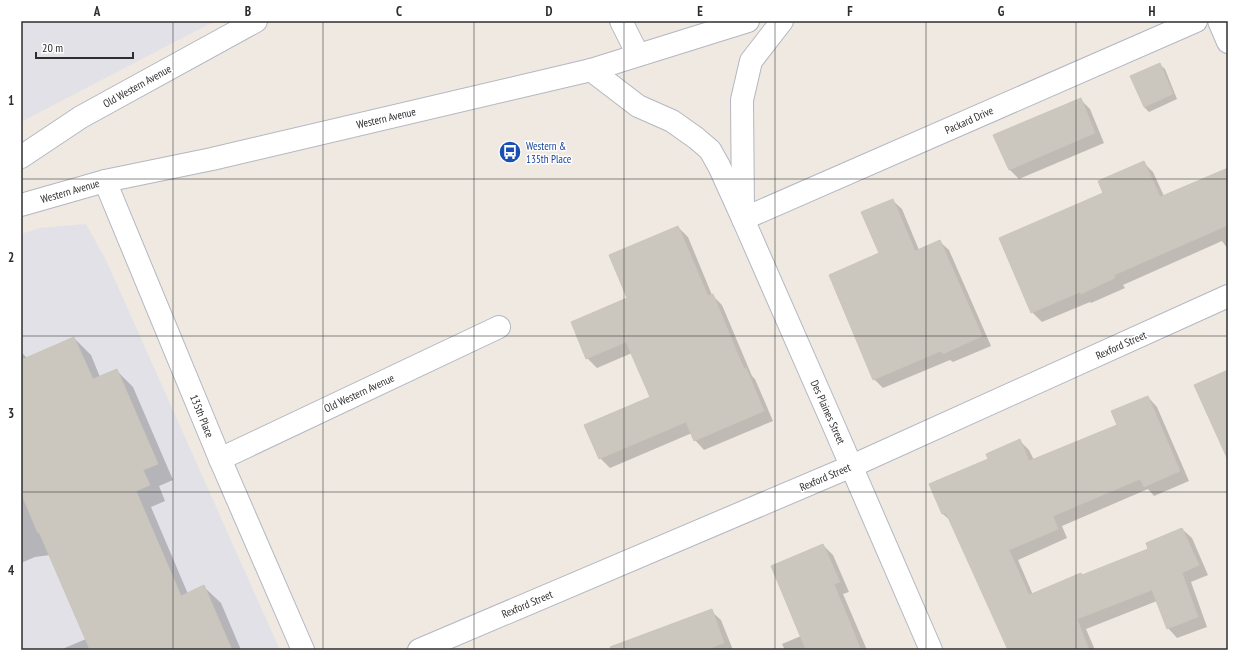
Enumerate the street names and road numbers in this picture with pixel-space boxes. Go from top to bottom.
street label: Old Western Avenue [100,61,174,111]
street label: Packard Drive [943,103,996,137]
street label: Western Avenue [355,104,417,132]
street label: Western Avenue [39,176,101,206]
street label: Rexford Street [1093,328,1149,362]
street label: Old Western Avenue [322,370,397,415]
street label: Des Plaines Street [808,378,848,446]
street label: 135th Place [187,392,217,440]
street label: Rexford Street [797,460,853,494]
street label: Rexford Street [499,587,555,621]

